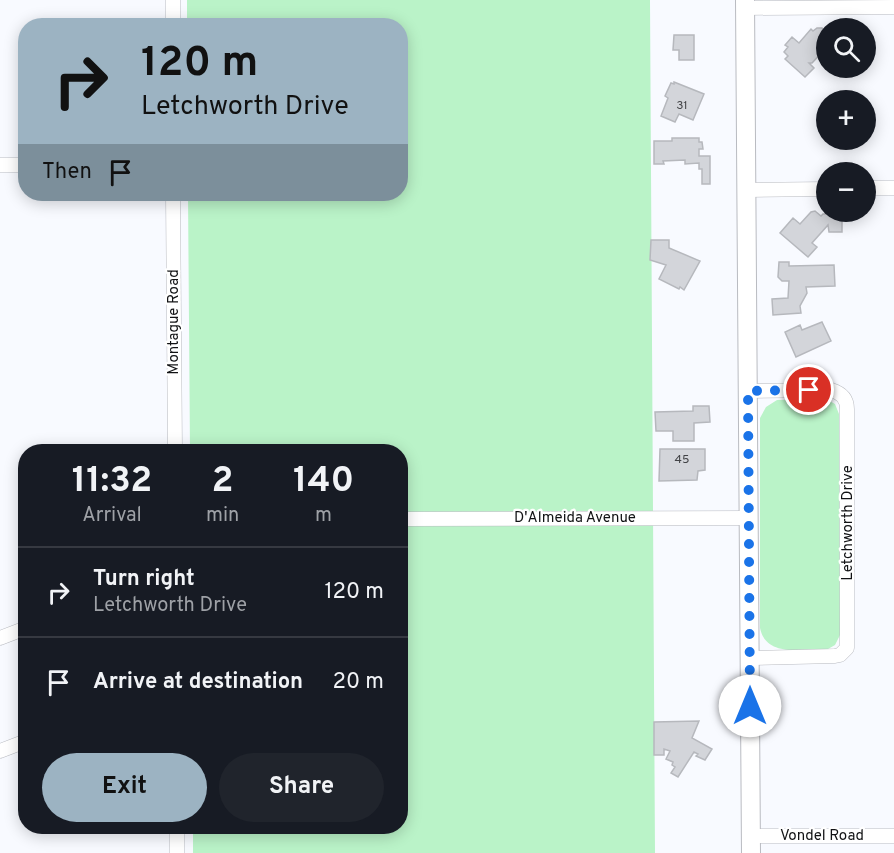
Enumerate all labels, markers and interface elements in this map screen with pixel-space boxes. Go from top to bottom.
map controls [816,18,876,222]
button: search [816,18,876,78]
text: 120 m [141,38,258,91]
icon: right [42,42,120,120]
text: Letchworth Drive [141,90,349,124]
button: + [816,90,876,150]
house number: 31 [676,98,688,114]
icon: arrive [104,156,137,189]
text: Then [42,159,92,186]
button: − [816,162,876,222]
street label: Montague Road [165,269,184,375]
pin [783,364,834,415]
icon: arrive [792,373,825,406]
house number: 45 [675,452,689,468]
text: 11:32 [72,459,152,505]
text: 2 [212,459,234,505]
text: 140 [293,459,354,505]
street label: Letchworth Drive [839,465,858,581]
text: Arrival [82,503,142,529]
text: min [206,503,239,529]
text: m [315,503,332,529]
street label: D'Almeida Avenue [514,509,636,528]
text: Turn right [93,566,195,593]
icon: right [42,576,75,609]
text: 120 m [324,579,384,606]
text: Letchworth Drive [93,593,247,619]
icon: arrive [42,666,75,699]
text: Arrive at destination [93,669,303,696]
text: 20 m [333,669,384,696]
position arrow [718,674,782,738]
button: Exit [42,753,207,822]
button: Share [219,753,384,822]
street label: Vondel Road [780,827,864,846]

